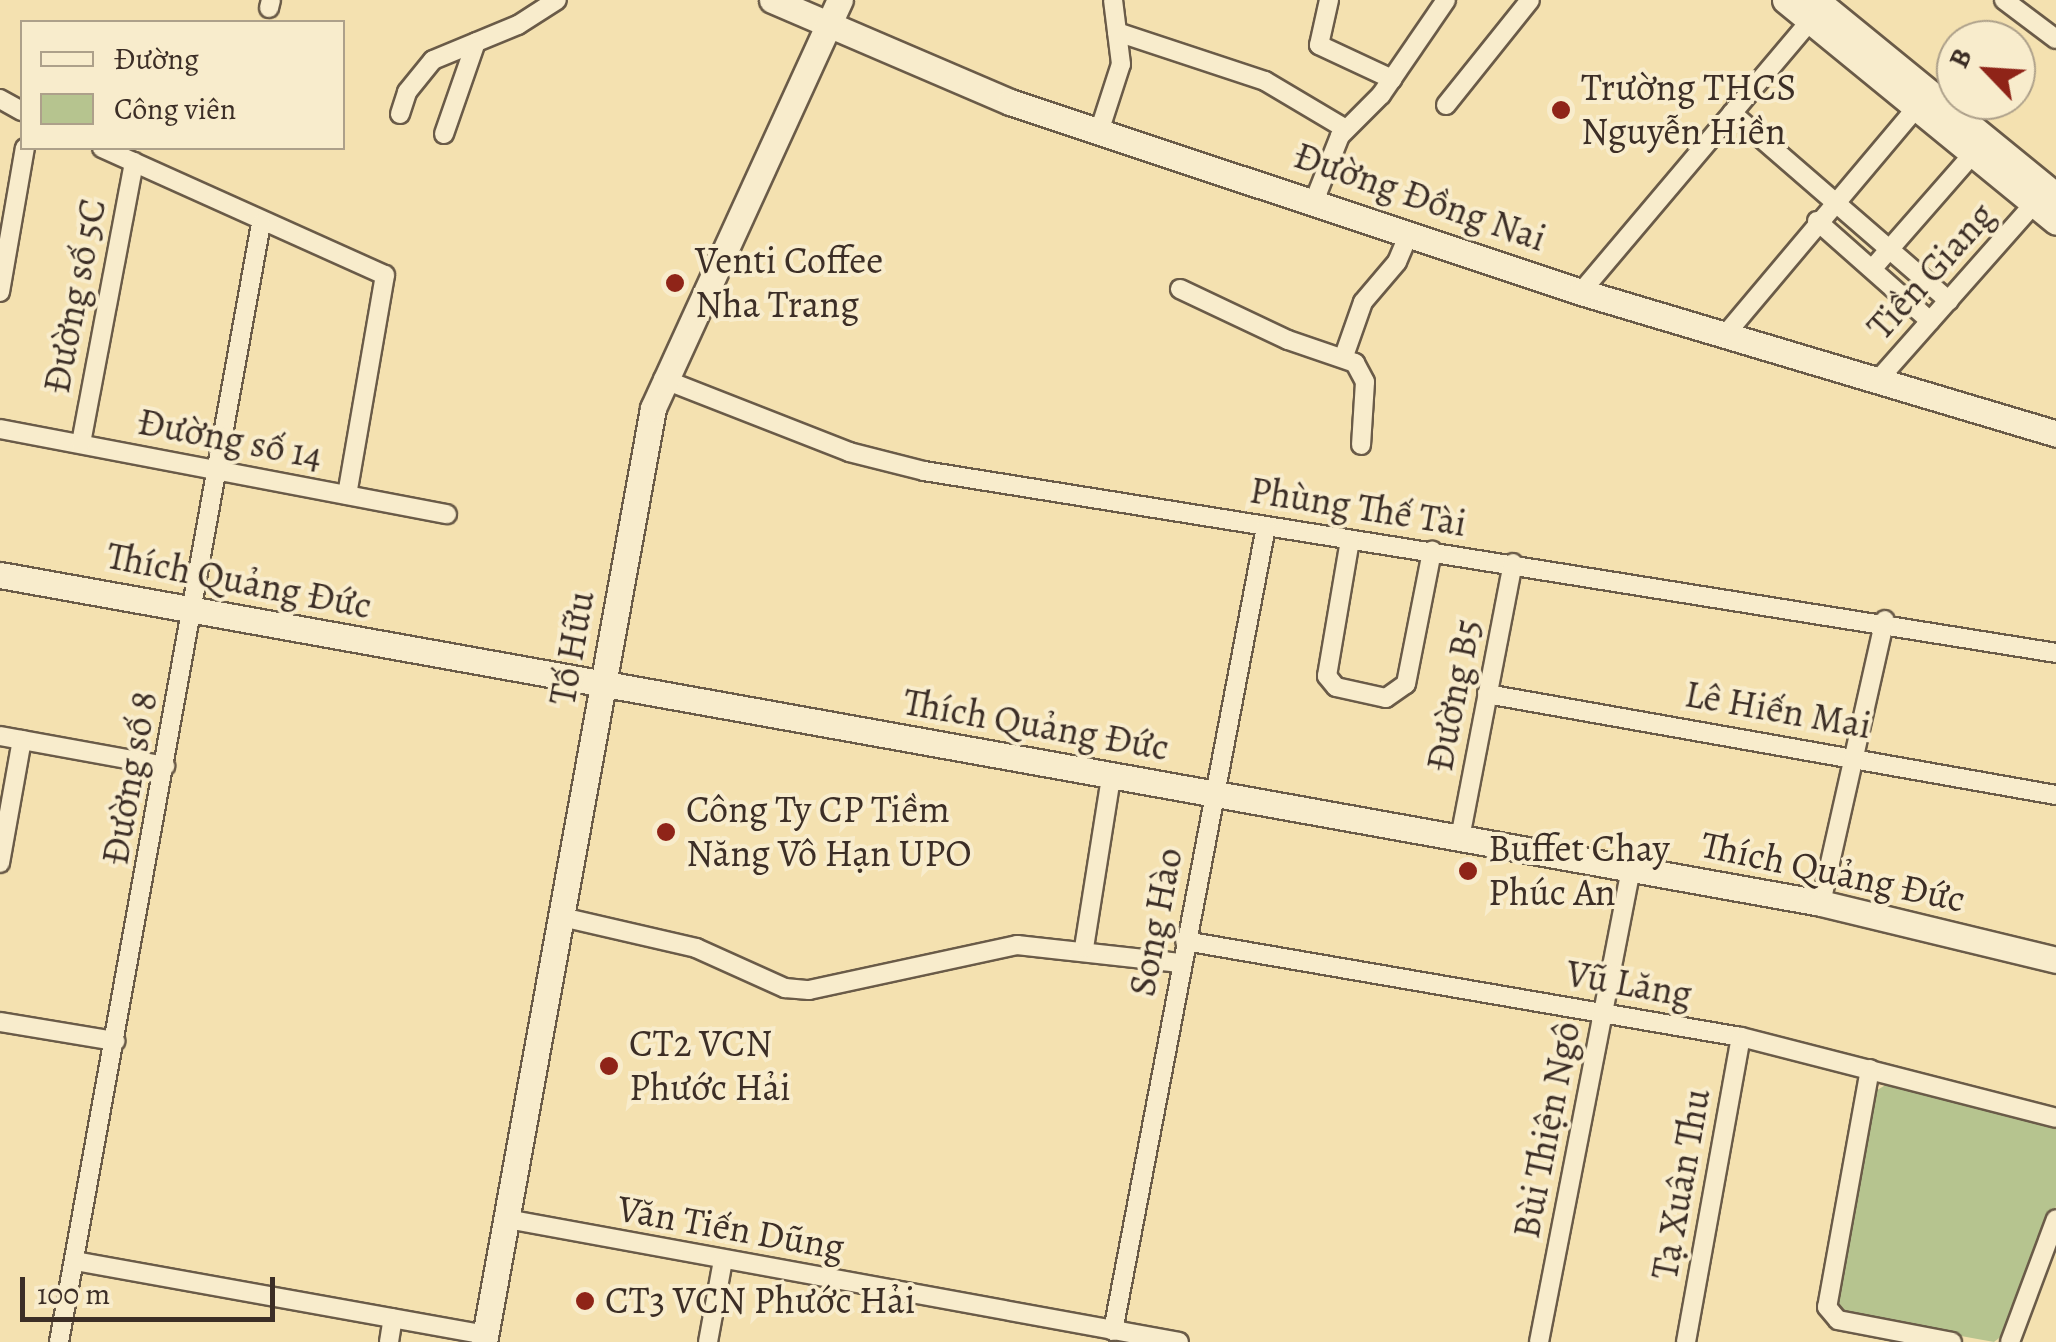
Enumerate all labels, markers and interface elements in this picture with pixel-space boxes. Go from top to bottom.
legend [20,20,345,150]
north arrow [1936,20,2036,120]
text: Đường [114,39,199,79]
text: B [1940,42,1982,74]
place label: Trường THCS Nguyễn Hiền [1581,65,1796,154]
text: Công viên [114,89,236,129]
marker: Trường THCS Nguyễn Hiền [1550,99,1572,121]
street label: Đường Đồng Nai [1288,133,1552,261]
street label: Tiền Giang [1858,193,2004,349]
street label: Đường số 5C [34,195,116,397]
place label: Venti Coffee Nha Trang [695,238,883,328]
marker: Venti Coffee Nha Trang [664,272,686,294]
street label: Đường số 14 [134,399,326,479]
street label: Phùng Thế Tài [1246,467,1470,547]
street label: Thích Quảng Đức [103,533,375,629]
street label: Tố Hữu [540,587,604,709]
street label: Đường B5 [1417,615,1491,775]
street label: Lê Hiến Mai [1681,671,1875,749]
street label: Thích Quảng Đức [900,679,1172,771]
street label: Đường số 8 [92,688,168,868]
place label: Công Ty CP Tiềm Năng Vô Hạn UPO [686,787,971,876]
marker: Công Ty CP Tiềm Năng Vô Hạn UPO [655,821,677,843]
street label: Thích Quảng Đức [1697,822,1969,922]
place label: Buffet Chay Phúc An [1488,826,1670,916]
street label: Song Hào [1119,844,1193,1000]
marker: Buffet Chay Phúc An [1457,860,1479,882]
street label: Vũ Lăng [1563,951,1695,1017]
street label: Bùi Thiện Ngô [1504,1018,1590,1242]
place label: CT2 VCN Phước Hải [629,1021,791,1110]
marker: CT2 VCN Phước Hải [598,1055,620,1077]
street label: Tạ Xuân Thu [1642,1085,1720,1283]
street label: Văn Tiến Dũng [614,1186,848,1270]
scale bar [25,1257,280,1319]
text: 100 m [37,1274,110,1314]
place label: CT3 VCN Phước Hải [605,1278,915,1324]
marker: CT3 VCN Phước Hải [574,1290,596,1312]

